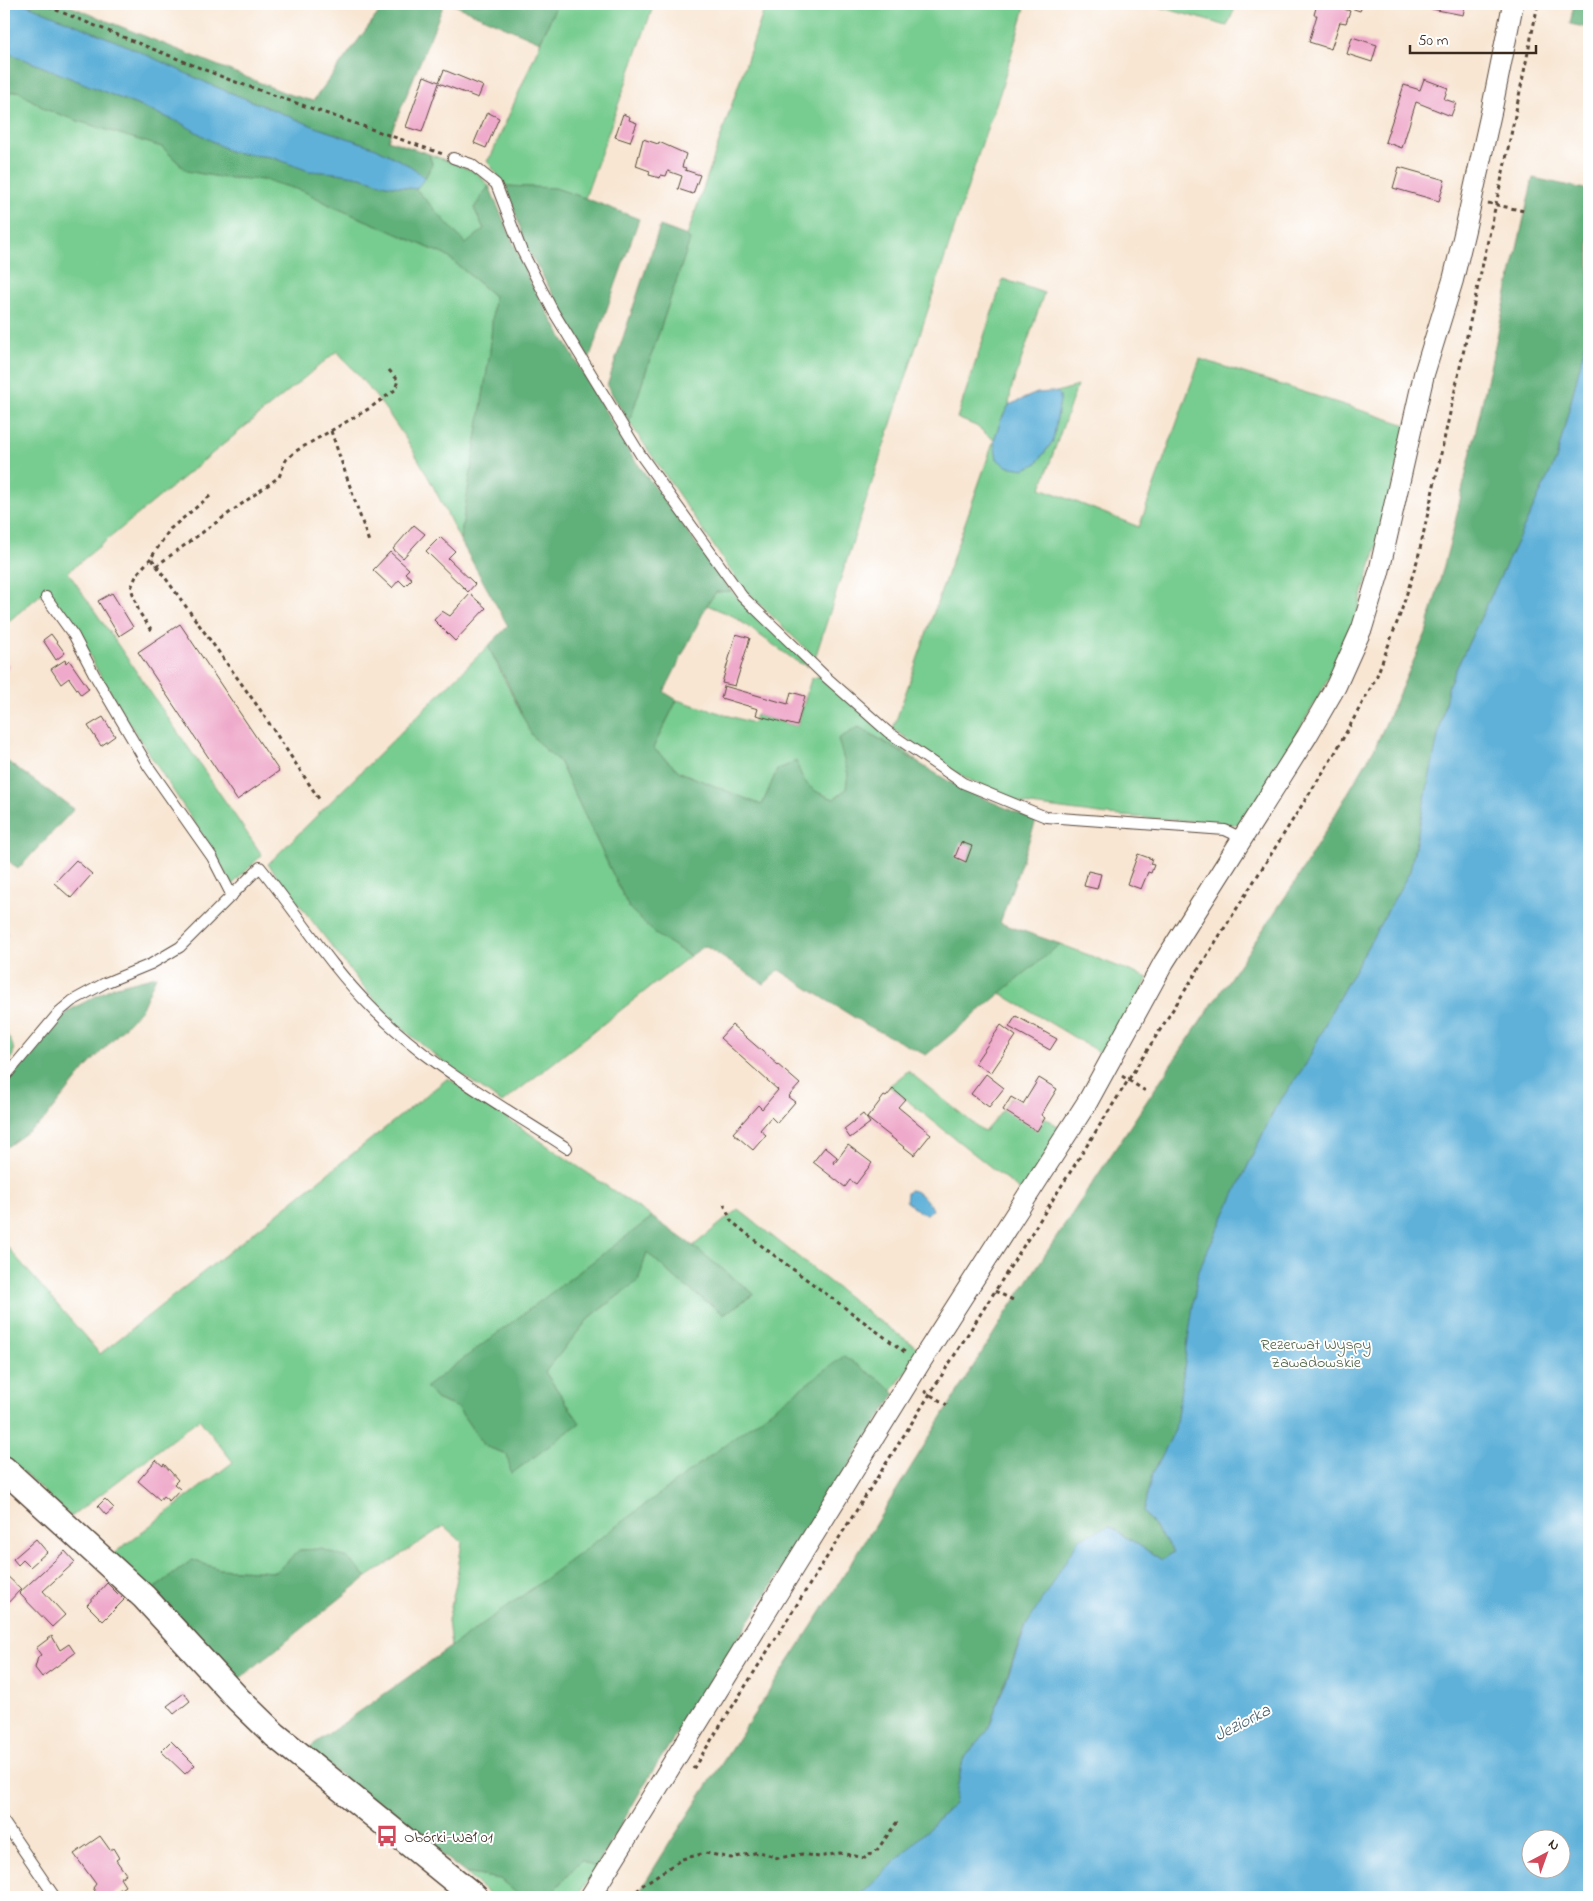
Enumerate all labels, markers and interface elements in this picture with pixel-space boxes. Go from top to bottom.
scale bar [1410,22,1537,54]
text: 50 m [1418,30,1449,52]
park label: Rezerwat Wyspy Zawadowskie [1261,1333,1371,1375]
water label: Jeziorka [1210,1698,1276,1749]
bus stop icon: Obórki-Wał 01 [374,1823,400,1849]
place label: Obórki-Wał 01 [404,1826,493,1850]
north arrow [1520,1828,1570,1878]
text: N [1543,1834,1564,1856]

